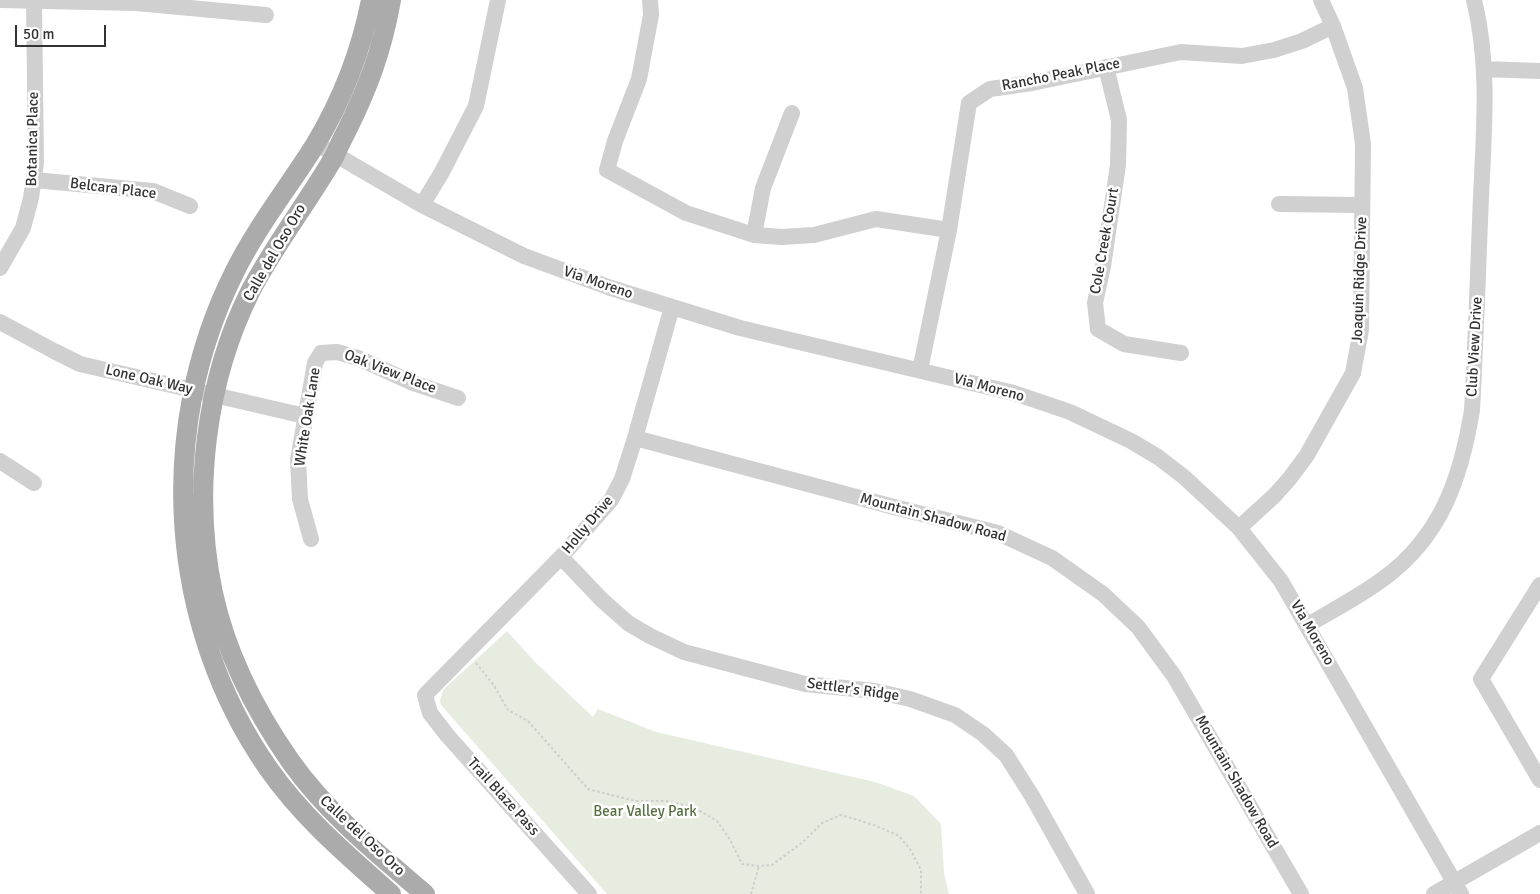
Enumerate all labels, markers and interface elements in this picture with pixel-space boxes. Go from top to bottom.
scale bar [18,15,109,47]
text: 50 m [23,25,54,43]
street label: Rancho Peak Place [1000,55,1122,95]
street label: Botanica Place [23,91,43,187]
street label: Belcara Place [69,175,157,203]
street label: Cole Creek Court [1087,186,1123,296]
street label: Calle del Oso Oro [240,201,310,305]
street label: Joaquin Ridge Drive [1349,216,1371,344]
street label: Via Moreno [561,263,635,303]
street label: Club View Drive [1463,296,1487,398]
street label: Oak View Place [341,346,439,398]
street label: Lone Oak Way [104,361,194,399]
street label: White Oak Lane [291,366,325,468]
street label: Via Moreno [952,370,1026,406]
street label: Mountain Shadow Road [858,490,1008,546]
street label: Holly Drive [559,492,617,558]
street label: Via Moreno [1286,597,1338,669]
street label: Settler's Ridge [806,675,900,705]
street label: Mountain Shadow Road [1191,712,1281,852]
street label: Trail Blaze Pass [463,754,543,840]
street label: Calle del Oso Oro [316,792,408,880]
park label: Bear Valley Park [593,803,697,821]

